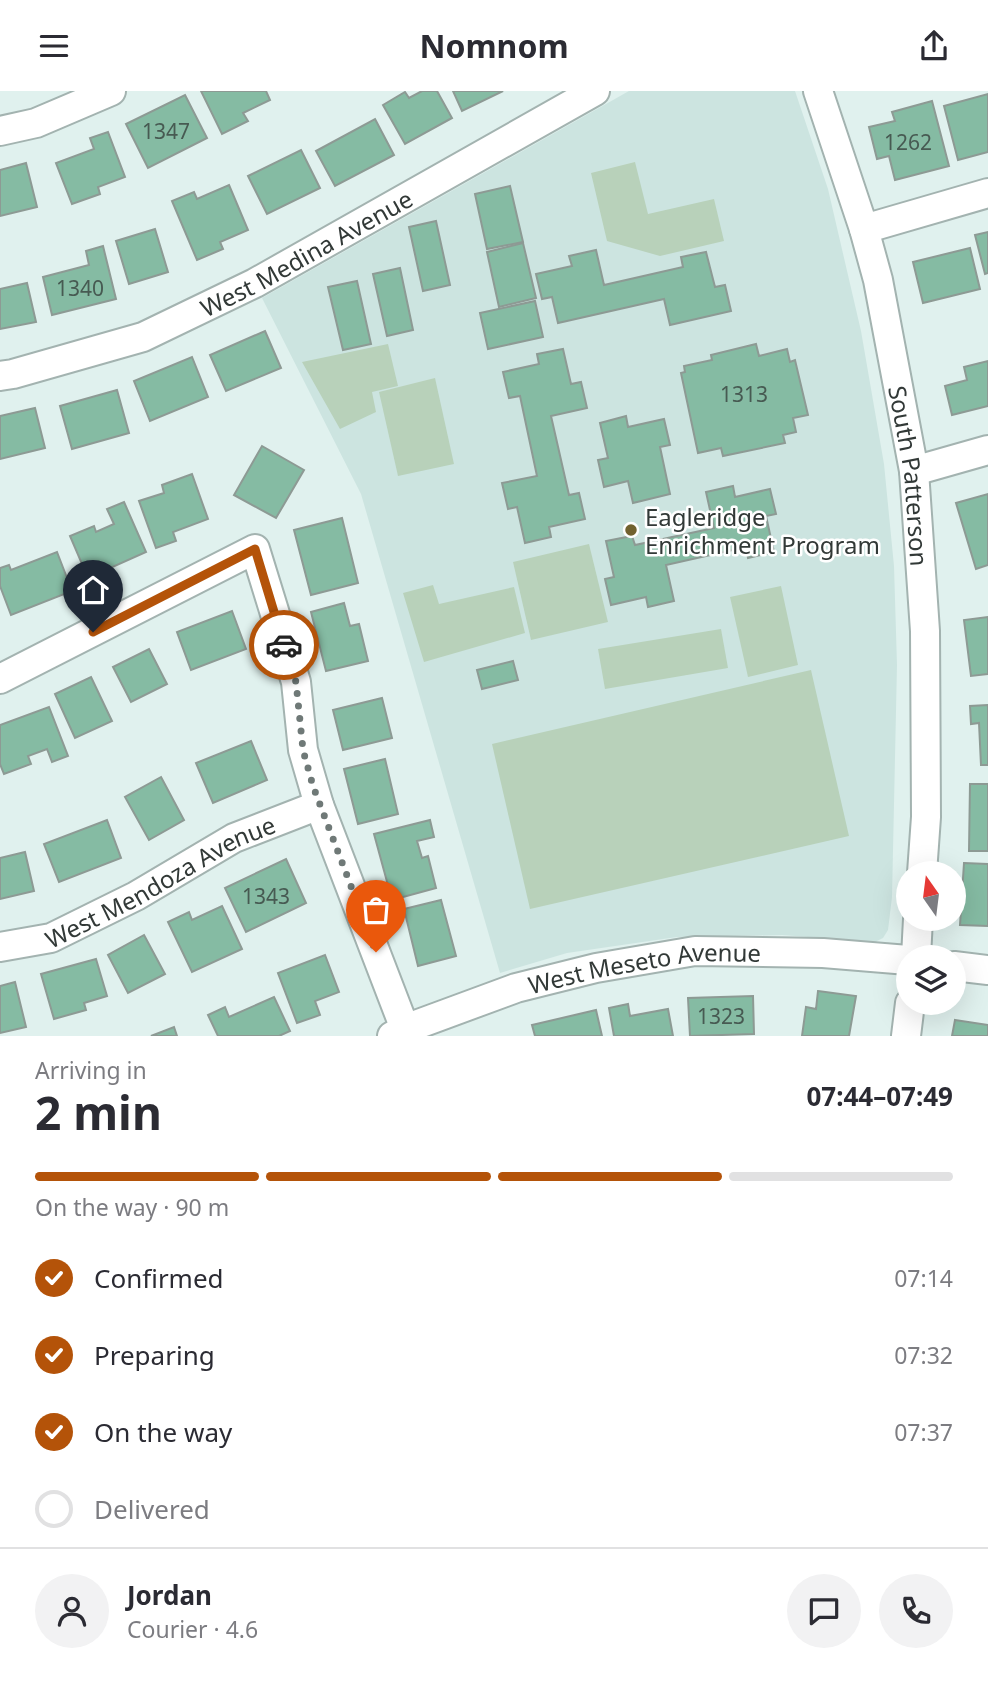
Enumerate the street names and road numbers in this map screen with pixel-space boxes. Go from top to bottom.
street label: West Medina Avenue [195,181,418,324]
street label: South Patterson [882,383,937,567]
street label: West Mendoza Avenue [39,807,280,955]
street label: West Meseto Avenue [525,934,761,1001]

